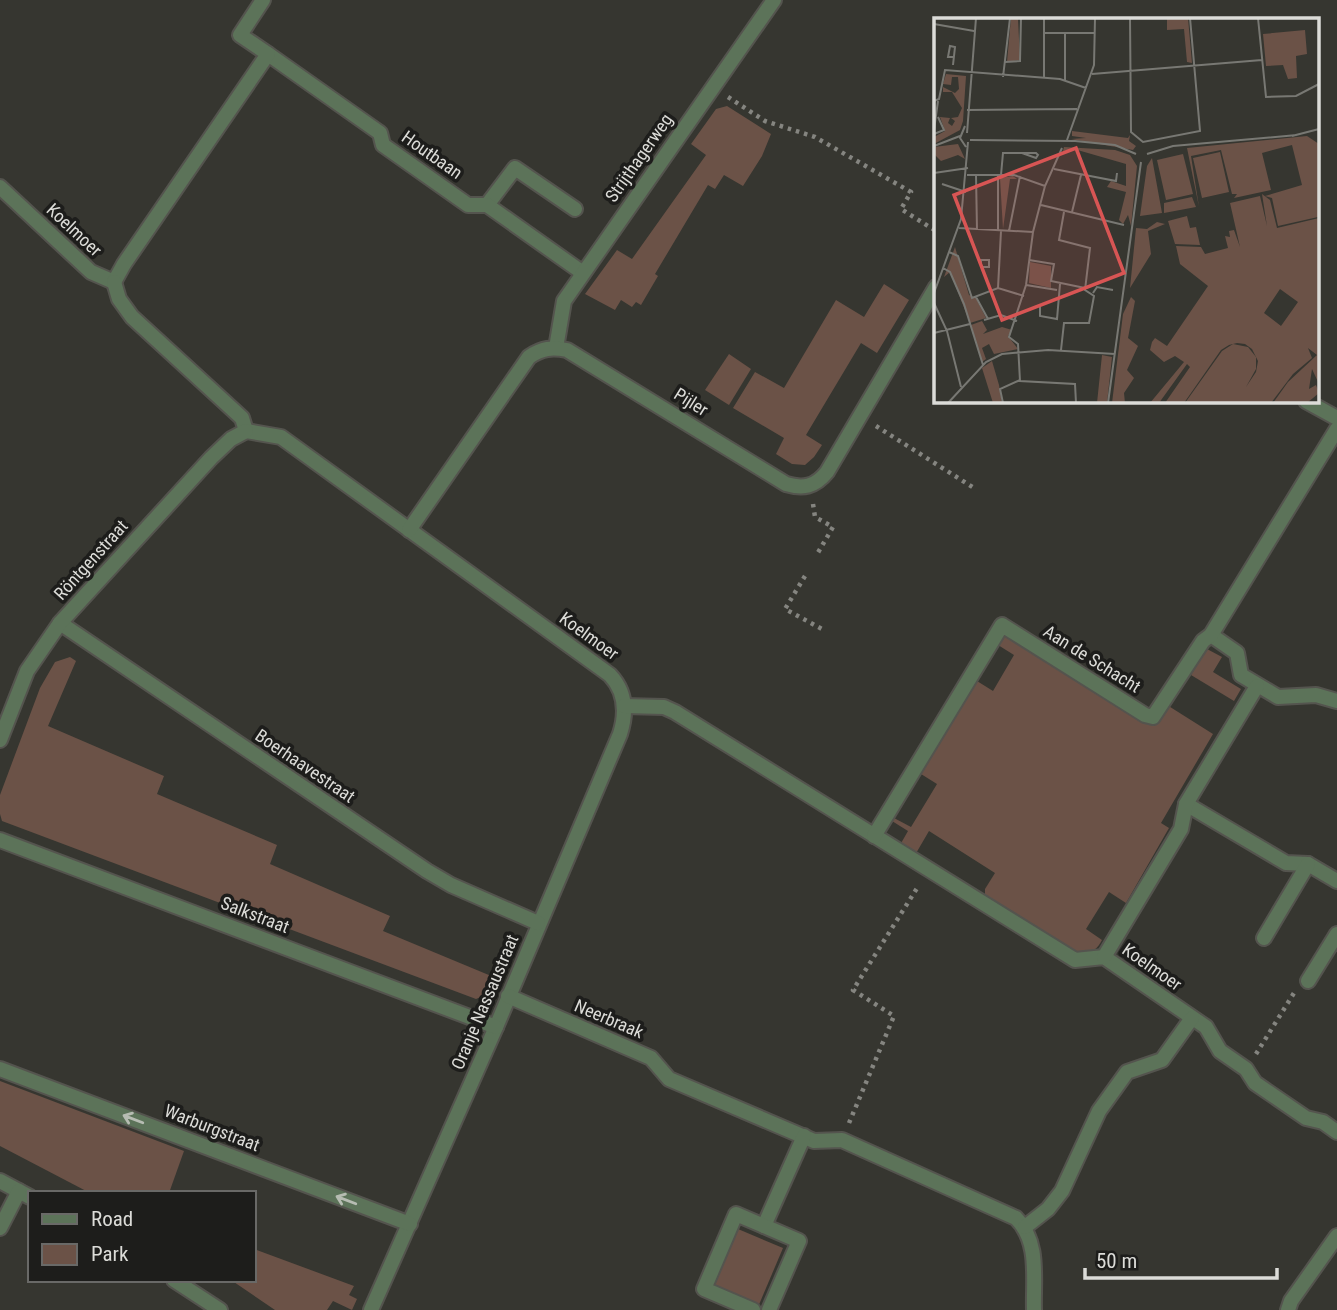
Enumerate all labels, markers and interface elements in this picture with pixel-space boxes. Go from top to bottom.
inset map [934,18,1320,402]
street label: Strijthagerweg [600,110,677,206]
street label: Houtbaan [398,126,467,183]
street label: Koelmoer [42,199,107,261]
street label: Pijler [670,383,713,420]
street label: Röntgenstraat [49,516,132,604]
street label: Koelmoer [556,607,623,664]
street label: Aan de Schacht [1040,620,1145,697]
street label: Boerhaavestraat [251,724,359,807]
street label: Salkstraat [218,892,292,937]
street label: Oranje Nassaustraat [447,931,522,1072]
street label: Koelmoer [1119,939,1186,995]
street label: Neerbraak [572,995,647,1042]
street label: Warburgstraat [161,1100,263,1155]
one-way arrow [123,1112,145,1124]
legend [28,1191,256,1282]
one-way arrow [335,1192,357,1205]
text: Road [91,1207,133,1231]
scale bar [1085,1236,1278,1280]
text: Park [91,1242,129,1266]
text: 50 m [1096,1249,1137,1273]

